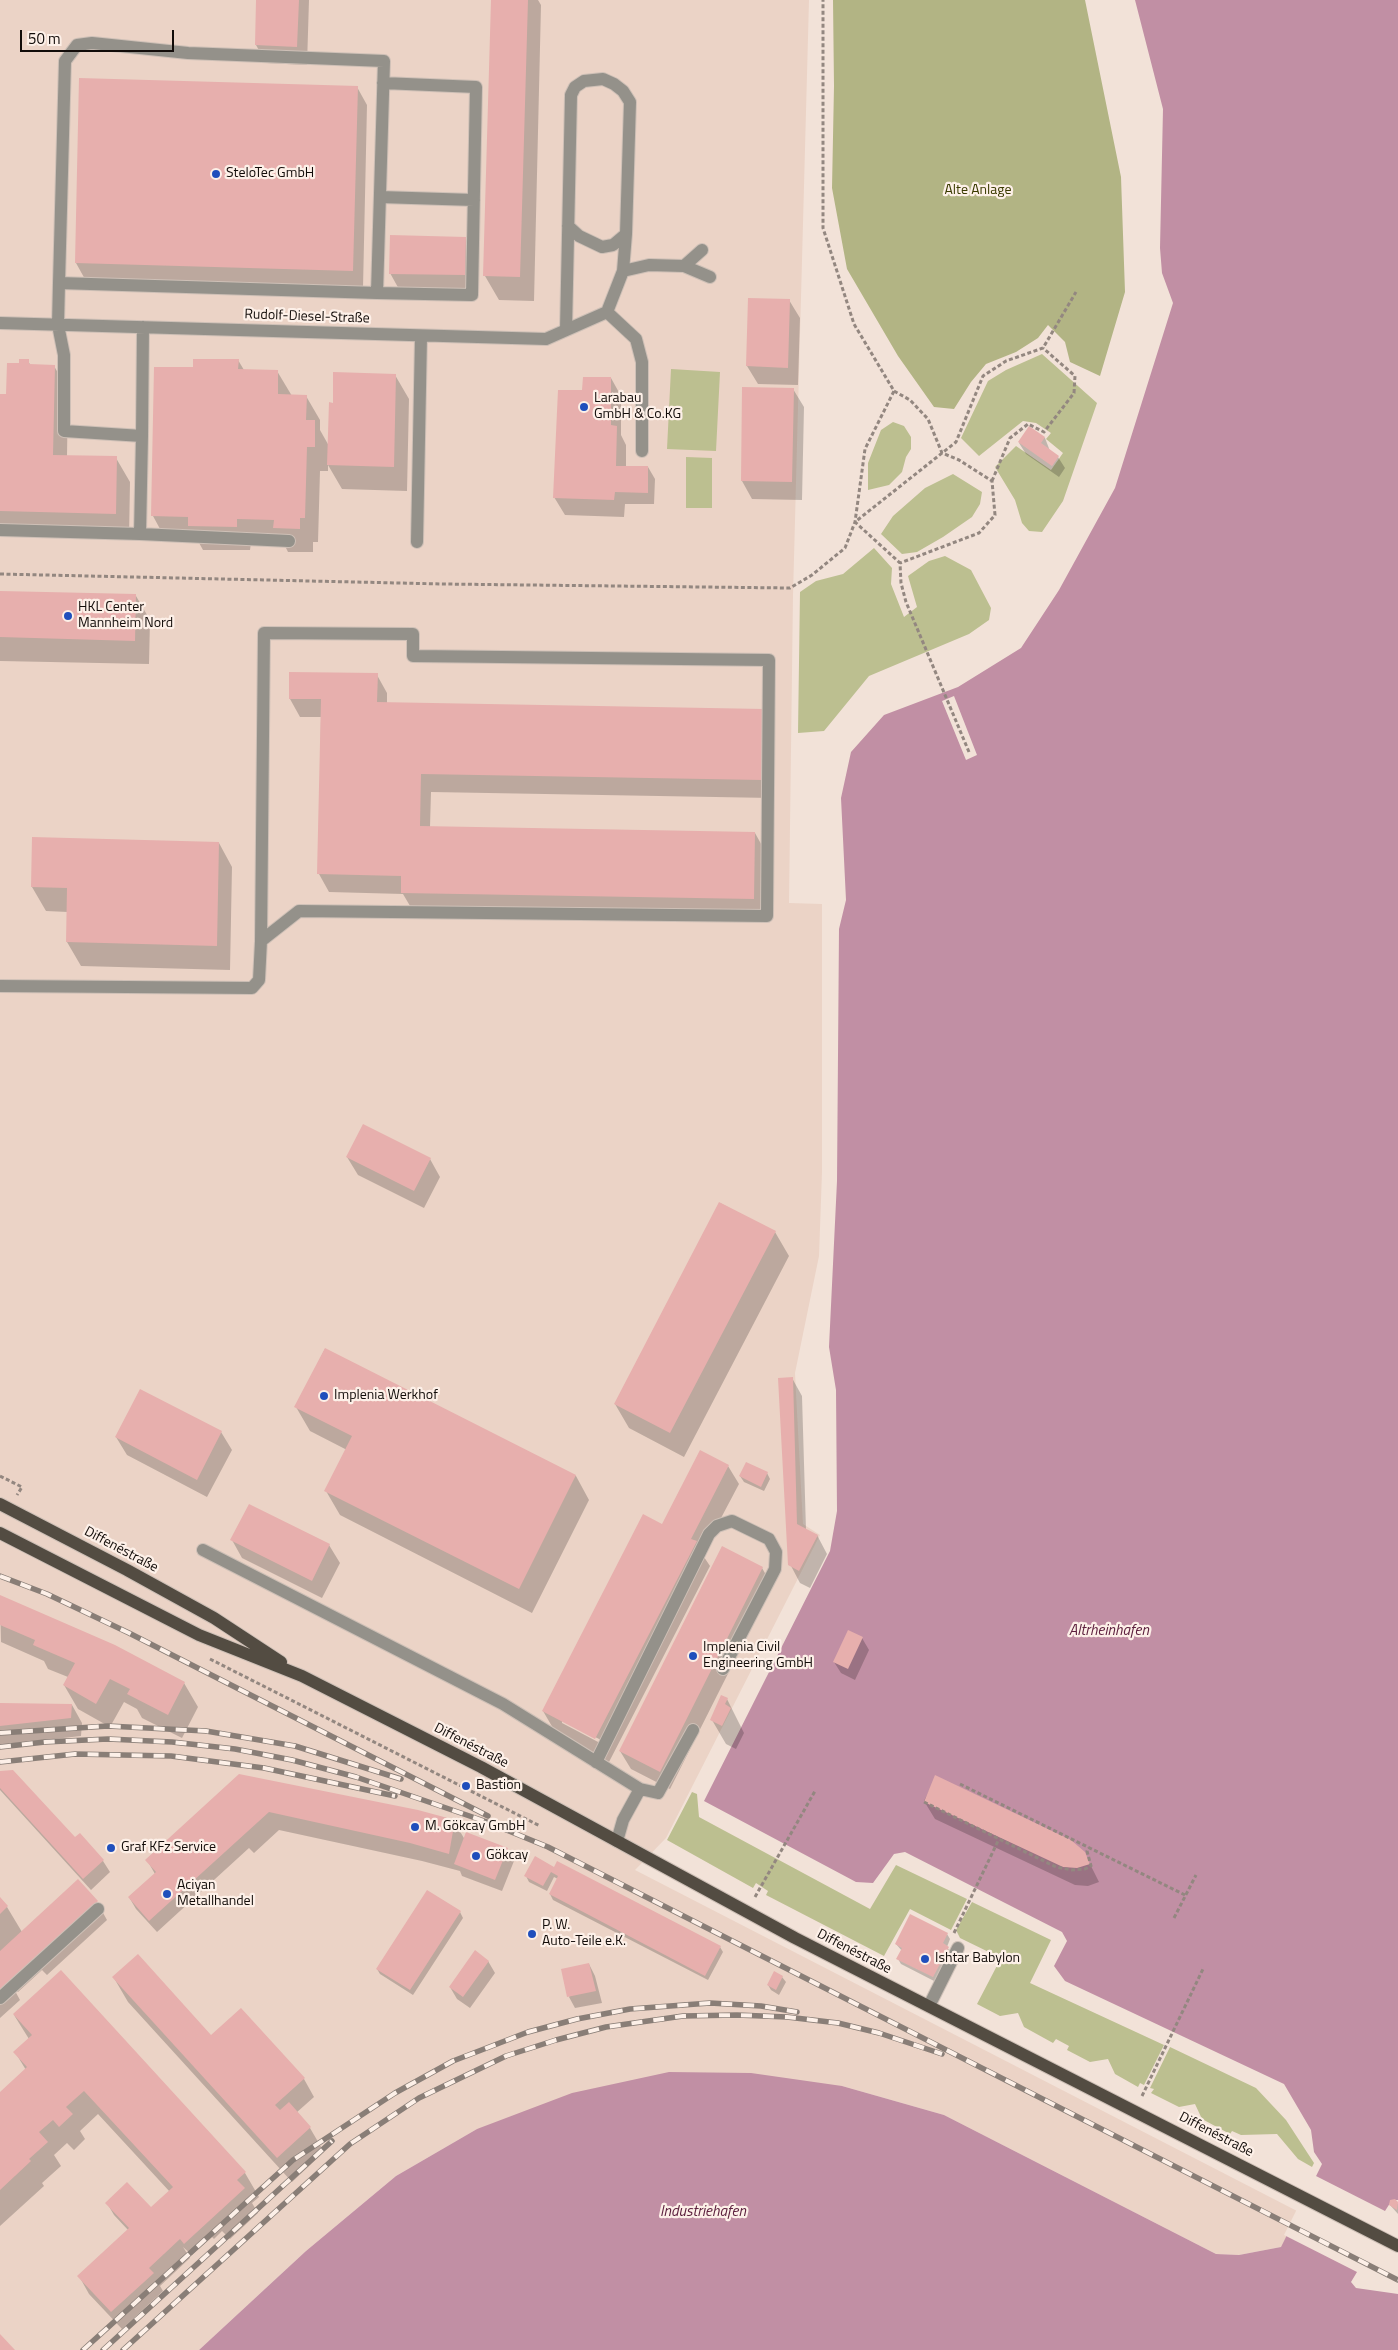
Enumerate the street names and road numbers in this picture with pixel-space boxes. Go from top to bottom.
street label: Rudolf-Diesel-Straße [244,306,370,328]
street label: Diffenéstraße [81,1524,161,1576]
street label: Diffenéstraße [431,1720,511,1772]
street label: Diffenéstraße [814,1926,894,1978]
street label: Diffenéstraße [1176,2109,1256,2161]

